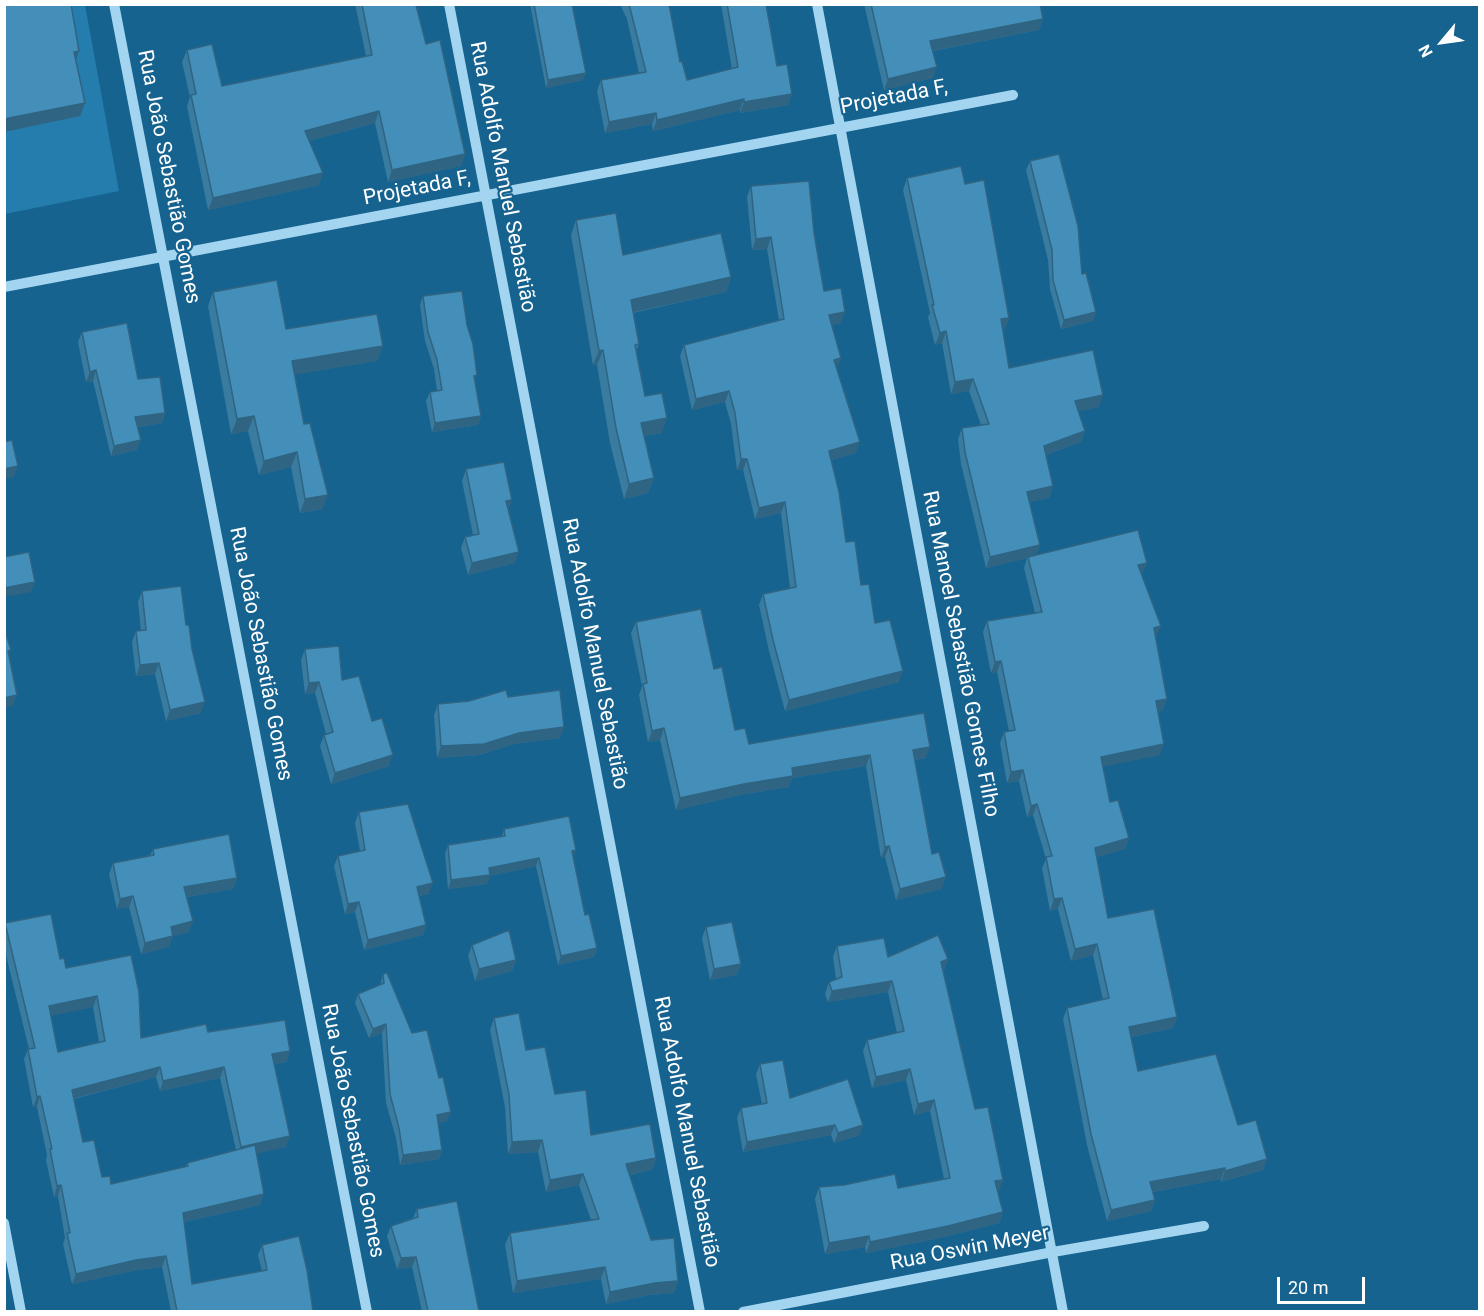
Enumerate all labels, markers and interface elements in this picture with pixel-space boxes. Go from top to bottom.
north arrow [1412,12,1472,72]
street label: Rua Adolfo Manuel Sebastião [463,39,541,315]
text: N [1415,41,1437,61]
street label: Rua João Sebastião Gomes [131,48,205,306]
street label: Projetada F, [838,75,950,121]
street label: Projetada F, [361,166,473,212]
street label: Rua Manoel Sebastião Gomes Filho [916,489,1004,819]
street label: Rua Adolfo Manuel Sebastião [555,516,633,792]
street label: Rua João Sebastião Gomes [223,525,297,783]
street label: Rua Adolfo Manuel Sebastião [647,994,725,1270]
street label: Rua João Sebastião Gomes [315,1002,389,1260]
street label: Rua Oswin Meyer [888,1221,1052,1277]
scale bar [1280,1265,1368,1303]
text: 20 m [1288,1277,1328,1298]

